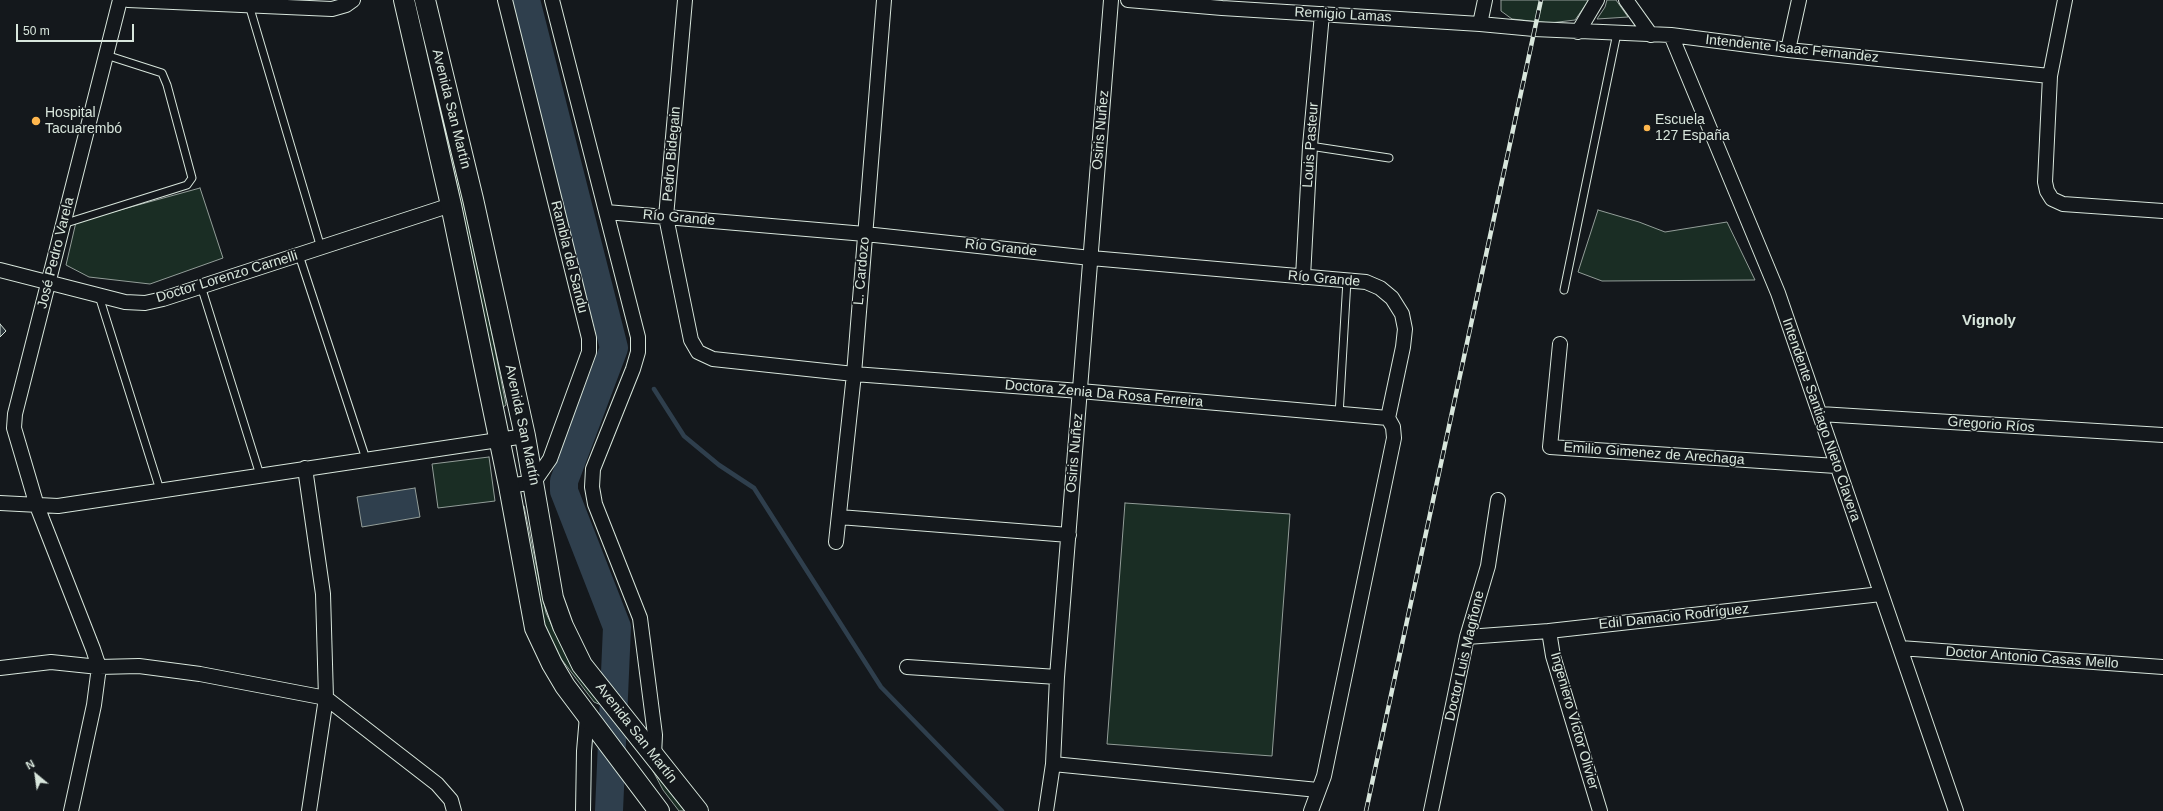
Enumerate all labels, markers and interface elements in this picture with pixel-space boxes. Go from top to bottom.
street label: Remigio Lamas [1294,4,1392,26]
scale bar [18,16,136,42]
text: 50 m [23,24,50,38]
street label: Intendente Isaac Fernandez [1704,32,1880,66]
street label: Avenida San Martín [428,47,474,171]
street label: Osiris Nuñez [1089,89,1113,171]
street label: Louis Pasteur [1300,102,1322,188]
place label: Hospital Tacuarembó [45,105,122,138]
street label: Pedro Bidegain [659,106,685,202]
place label: Escuela 127 España [1655,112,1730,144]
marker: Hospital Tacuarembó [30,115,42,127]
marker: Escuela 127 España [1642,123,1652,133]
street label: José Pedro Varela [34,196,78,310]
street label: Rambla del Sandu [547,199,591,315]
street label: Río Grande [642,206,716,230]
street label: L. Cardozo [851,236,873,306]
street label: Río Grande [964,236,1038,260]
street label: Doctor Lorenzo Carnelli [154,247,300,307]
street label: Río Grande [1287,267,1361,291]
district label: Vignoly [1962,312,2016,330]
street label: Intendente Santiago Nieto Clavera [1778,316,1864,524]
street label: Avenida San Martín [501,363,543,487]
street label: Doctora Zenia Da Rosa Ferreira [1004,377,1204,411]
street label: Osiris Nuñez [1063,412,1087,494]
street label: Gregorio Ríos [1947,414,2035,436]
street label: Emilio Gimenez de Arechaga [1563,439,1745,469]
street label: Doctor Luis Magñone [1442,589,1488,723]
street label: Edil Damacio Rodríguez [1598,601,1750,633]
street label: Doctor Antonio Casas Mello [1945,644,2119,672]
street label: Ingeniero Víctor Olivier [1546,650,1602,792]
street label: Avenida San Martín [592,679,680,787]
north arrow [16,755,56,795]
text: N [24,757,37,772]

